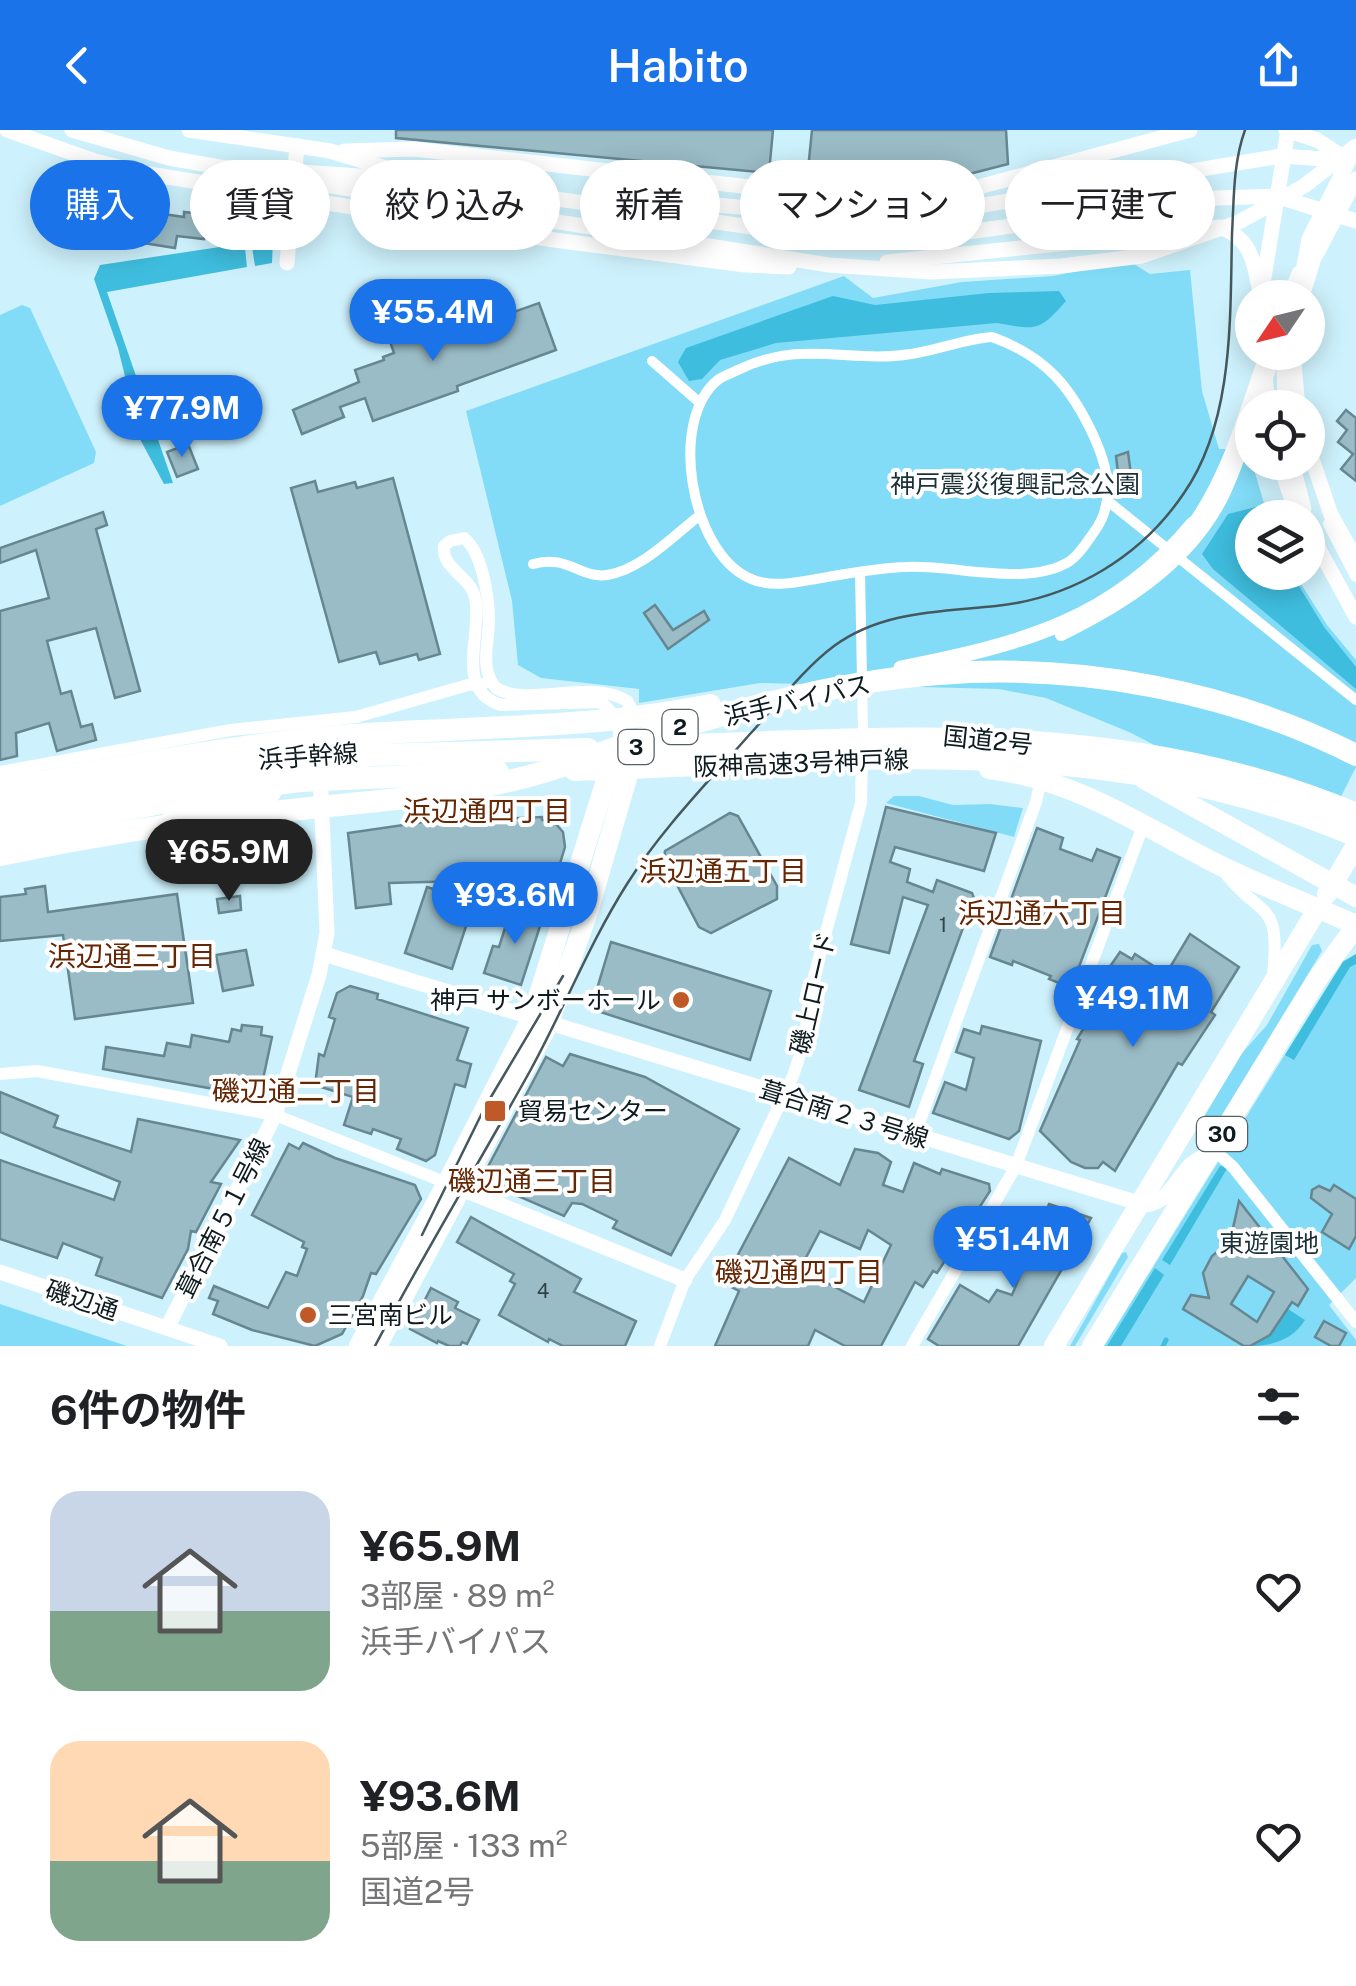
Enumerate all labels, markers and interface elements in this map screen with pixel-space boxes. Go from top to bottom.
icon: back [50,38,105,93]
icon: share [1251,38,1306,93]
text: Habito [607,39,749,92]
chip: 購入 [30,160,170,250]
chip: 賃貸 [190,160,330,250]
chip: 絞り込み [350,160,560,250]
chip: 新着 [580,160,720,250]
chip: マンション [740,160,985,250]
chip: 一戸建て [1005,160,1215,250]
pin: ¥55.4M [352,279,514,364]
north arrow [1235,280,1325,370]
map controls [1235,280,1325,590]
text: ¥55.4M [371,293,495,330]
pin: ¥77.9M [101,375,263,460]
text: ¥77.9M [124,389,240,426]
button: locate [1235,390,1325,480]
park label: 神戸震災復興記念公園 [890,469,1140,499]
button: layers [1235,500,1325,590]
street label: 浜手バイパス [721,669,873,731]
road number: 2 [662,710,698,744]
street label: 国道2号 [942,720,1034,760]
road number: 3 [618,730,654,764]
street label: 浜手幹線 [257,738,359,774]
street label: 阪神高速3号神戸線 [693,744,909,782]
district label: 浜辺通四丁目 [403,794,571,827]
pin: ¥65.9M [148,819,310,904]
text: ¥65.9M [168,833,290,870]
district label: 浜辺通五丁目 [639,854,807,887]
pin: ¥93.6M [434,862,596,947]
text: ¥93.6M [454,876,576,913]
district label: 浜辺通六丁目 [958,896,1126,929]
house number: 1 [939,913,947,937]
street label: 磯上ロード [784,929,842,1057]
district label: 浜辺通三丁目 [48,939,216,972]
pin: ¥49.1M [1052,965,1214,1050]
text: ¥49.1M [1076,979,1190,1016]
place label: 神戸 サンボーホール [430,985,661,1015]
marker: 神戸 サンボーホール [670,989,692,1011]
district label: 磯辺通二丁目 [212,1074,380,1107]
street label: 葺合南２３号線 [756,1074,932,1154]
place label: 貿易センター [518,1096,668,1126]
marker: 貿易センター [482,1098,508,1124]
road number: 30 [1197,1117,1247,1151]
street label: 葺合南５１号線 [170,1133,276,1303]
district label: 磯辺通三丁目 [448,1164,616,1197]
pin: ¥51.4M [932,1206,1094,1291]
text: ¥51.4M [955,1220,1071,1257]
park label: 東遊園地 [1219,1228,1319,1258]
district label: 磯辺通四丁目 [715,1255,883,1288]
street label: 磯辺通 [42,1274,122,1326]
house number: 4 [537,1279,549,1303]
place label: 三宮南ビル [328,1300,453,1330]
marker: 三宮南ビル [297,1304,319,1326]
icon: filters [1251,1379,1306,1434]
text: 6件の物件 [50,1385,246,1434]
text: ¥65.9M [360,1521,521,1570]
icon: home [130,1531,250,1651]
icon: heart [1251,1564,1306,1619]
text: 3部屋 · 89 m² [360,1577,555,1614]
text: 浜手バイパス [360,1623,551,1660]
text: ¥93.6M [360,1771,521,1820]
icon: home [130,1781,250,1901]
icon: heart [1251,1814,1306,1869]
text: 5部屋 · 133 m² [360,1827,568,1864]
text: 国道2号 [360,1873,475,1910]

